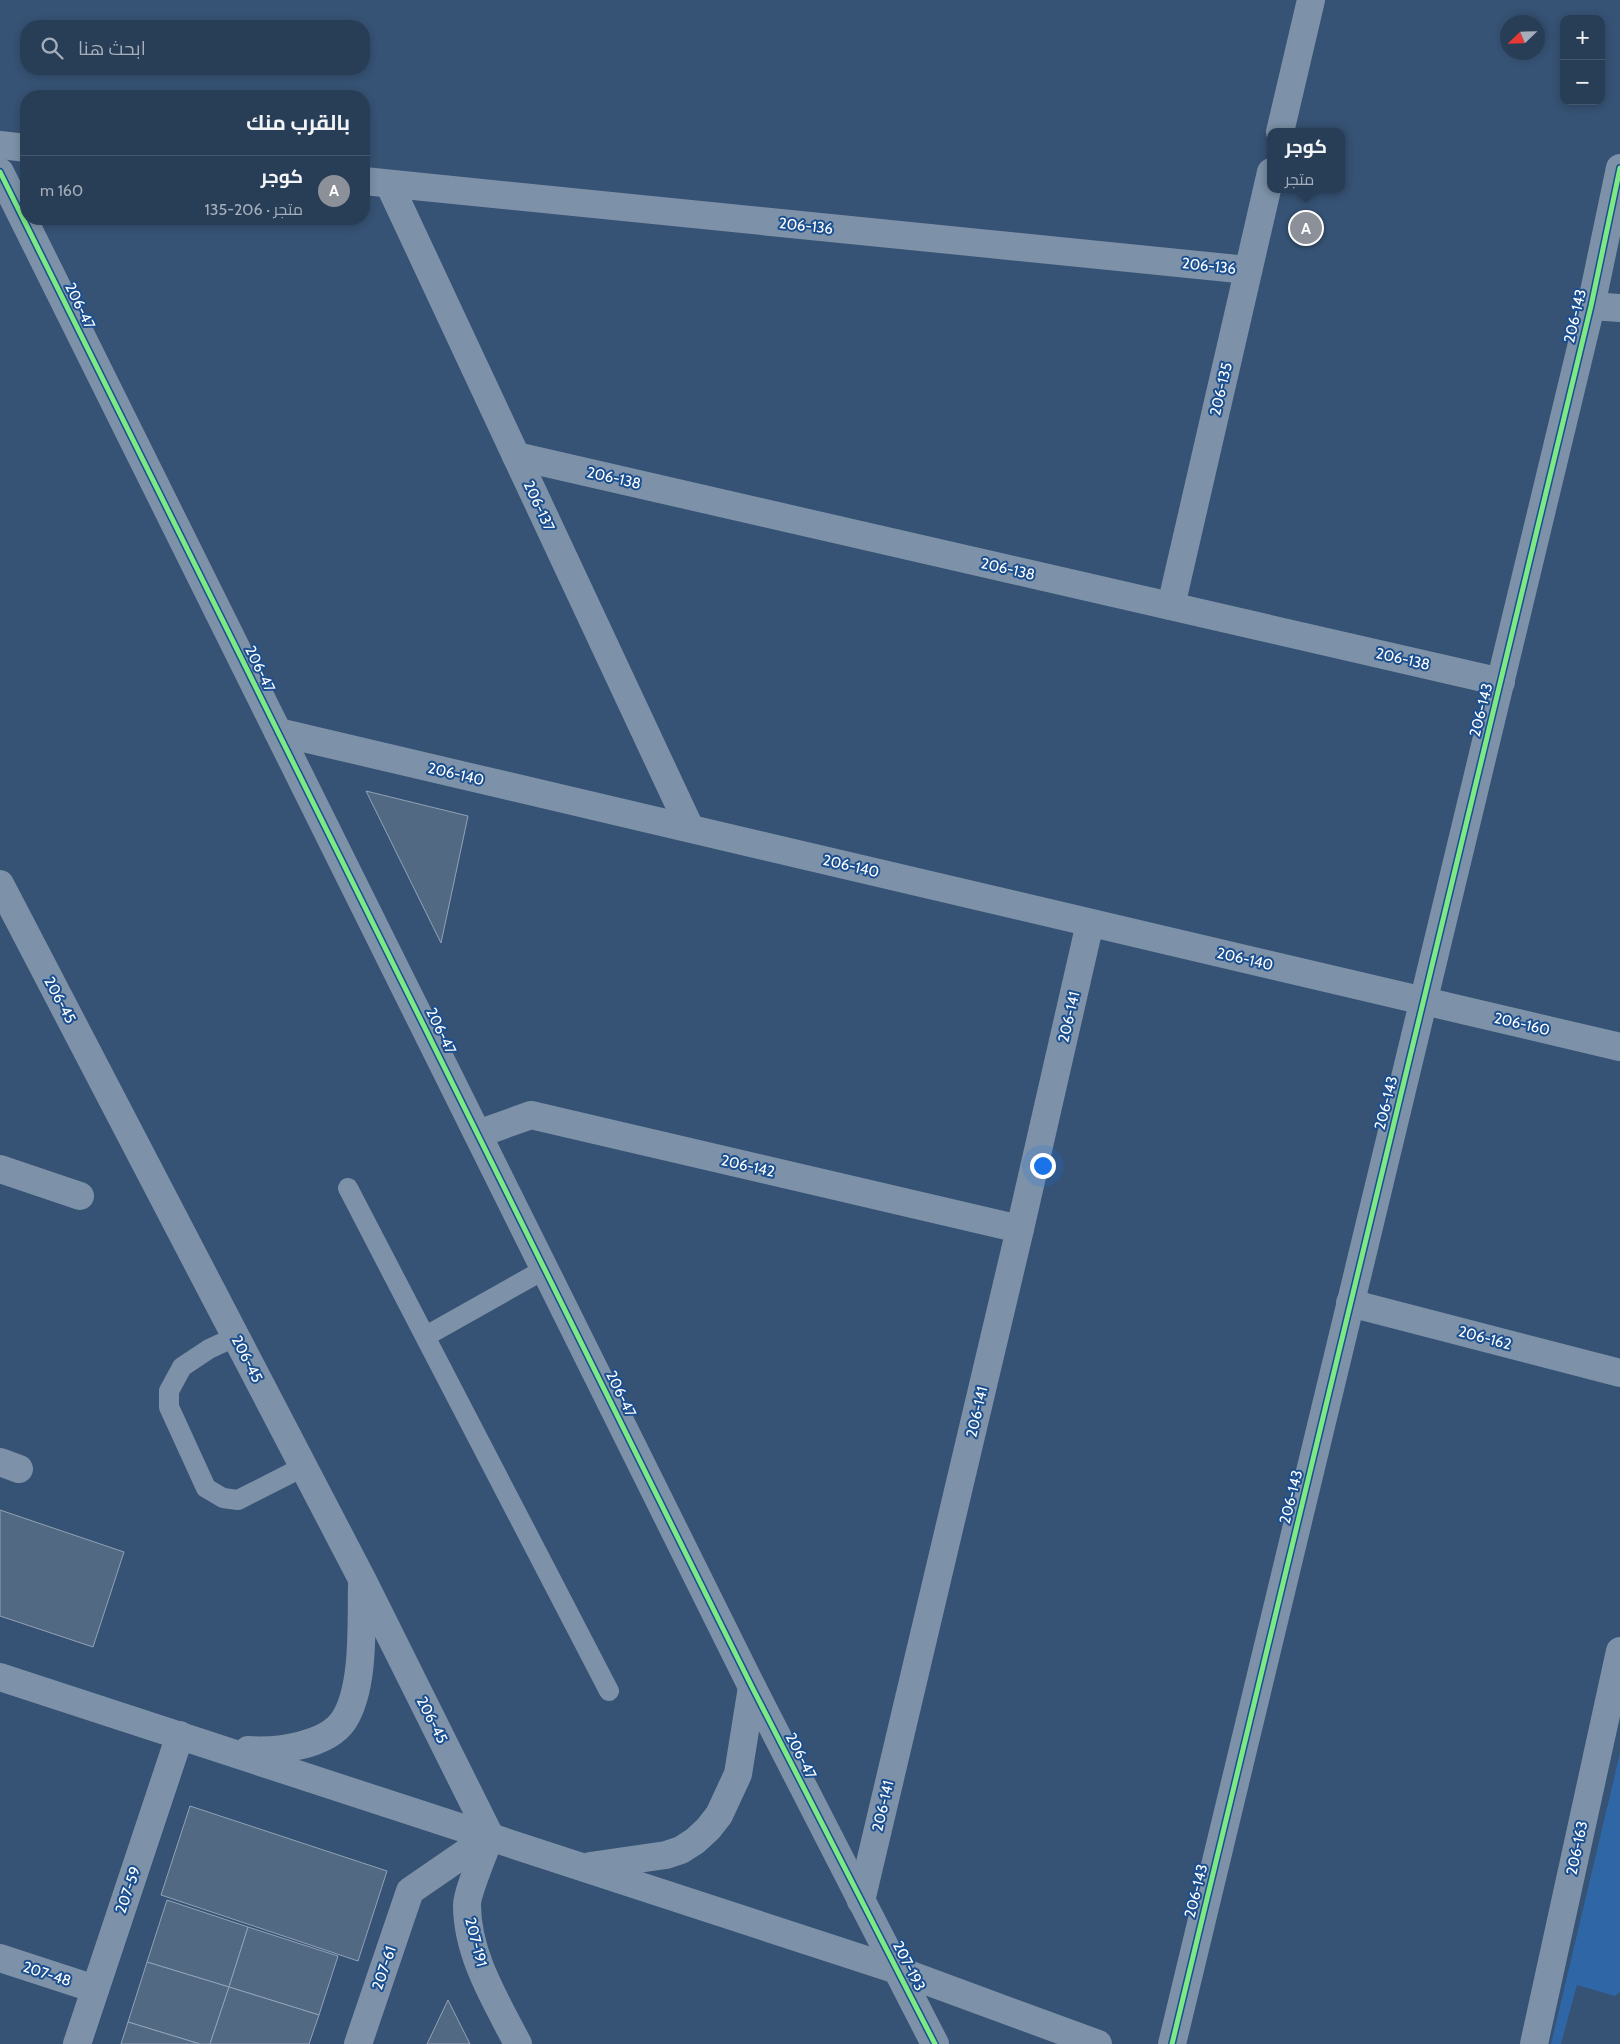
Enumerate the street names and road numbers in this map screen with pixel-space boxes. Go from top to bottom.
street label: 206-136 [778,214,834,238]
street label: 206-136 [1181,254,1237,278]
street label: 206-47 [61,280,99,333]
street label: 206-143 [1560,287,1590,345]
street label: 206-135 [1206,361,1236,417]
street label: 206-138 [585,463,643,493]
street label: 206-137 [520,478,559,534]
street label: 206-138 [979,554,1037,584]
street label: 206-47 [241,643,279,696]
street label: 206-138 [1374,644,1432,674]
street label: 206-143 [1466,681,1496,739]
street label: 206-140 [426,759,486,789]
street label: 206-140 [821,851,881,881]
street label: 206-140 [1215,944,1275,974]
street label: 206-45 [40,974,80,1026]
street label: 206-141 [1054,990,1084,1044]
street label: 206-47 [422,1005,460,1058]
street label: 206-160 [1492,1009,1552,1039]
street label: 206-143 [1371,1074,1401,1132]
street label: 206-142 [719,1151,777,1181]
street label: 206-162 [1456,1322,1514,1354]
street label: 206-45 [228,1333,266,1385]
street label: 206-47 [602,1368,640,1421]
street label: 206-141 [962,1385,992,1439]
street label: 206-143 [1276,1468,1306,1526]
street label: 206-45 [413,1694,451,1746]
street label: 206-47 [782,1730,820,1783]
street label: 206-141 [868,1779,898,1833]
street label: 206-163 [1563,1819,1591,1877]
street label: 206-143 [1181,1862,1211,1920]
street label: 207-59 [112,1864,144,1916]
street label: 207-191 [461,1916,491,1968]
street label: 207-193 [889,1938,929,1994]
street label: 207-61 [368,1944,400,1992]
street label: 207-48 [21,1958,73,1990]

